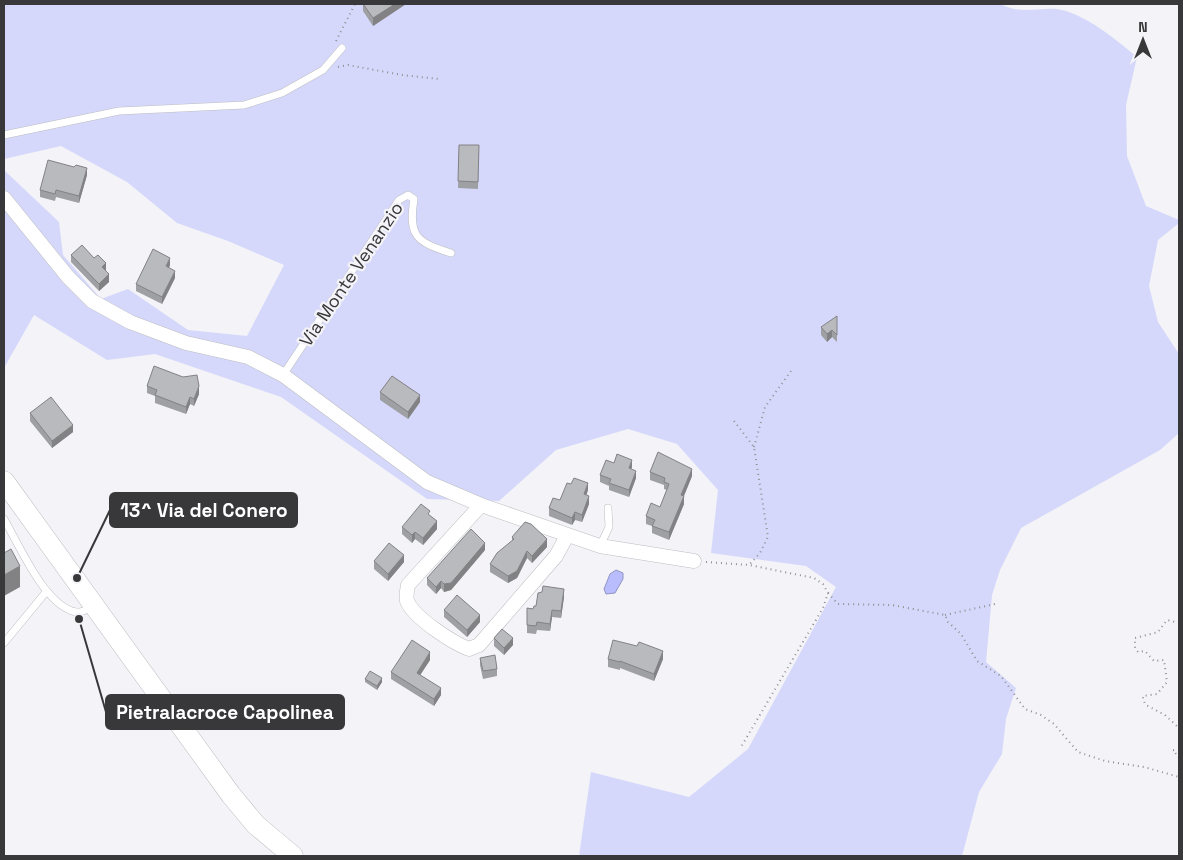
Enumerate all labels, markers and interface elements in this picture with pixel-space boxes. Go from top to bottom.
north arrow [1118,15,1168,65]
text: N [1138,18,1148,36]
street label: Via Monte Venanzio [294,197,408,351]
callout: 13^ Via del Conero [110,493,297,527]
text: 13^ Via del Conero [120,498,288,523]
callout: Pietralacroce Capolinea [106,695,344,729]
text: Pietralacroce Capolinea [116,700,334,725]

